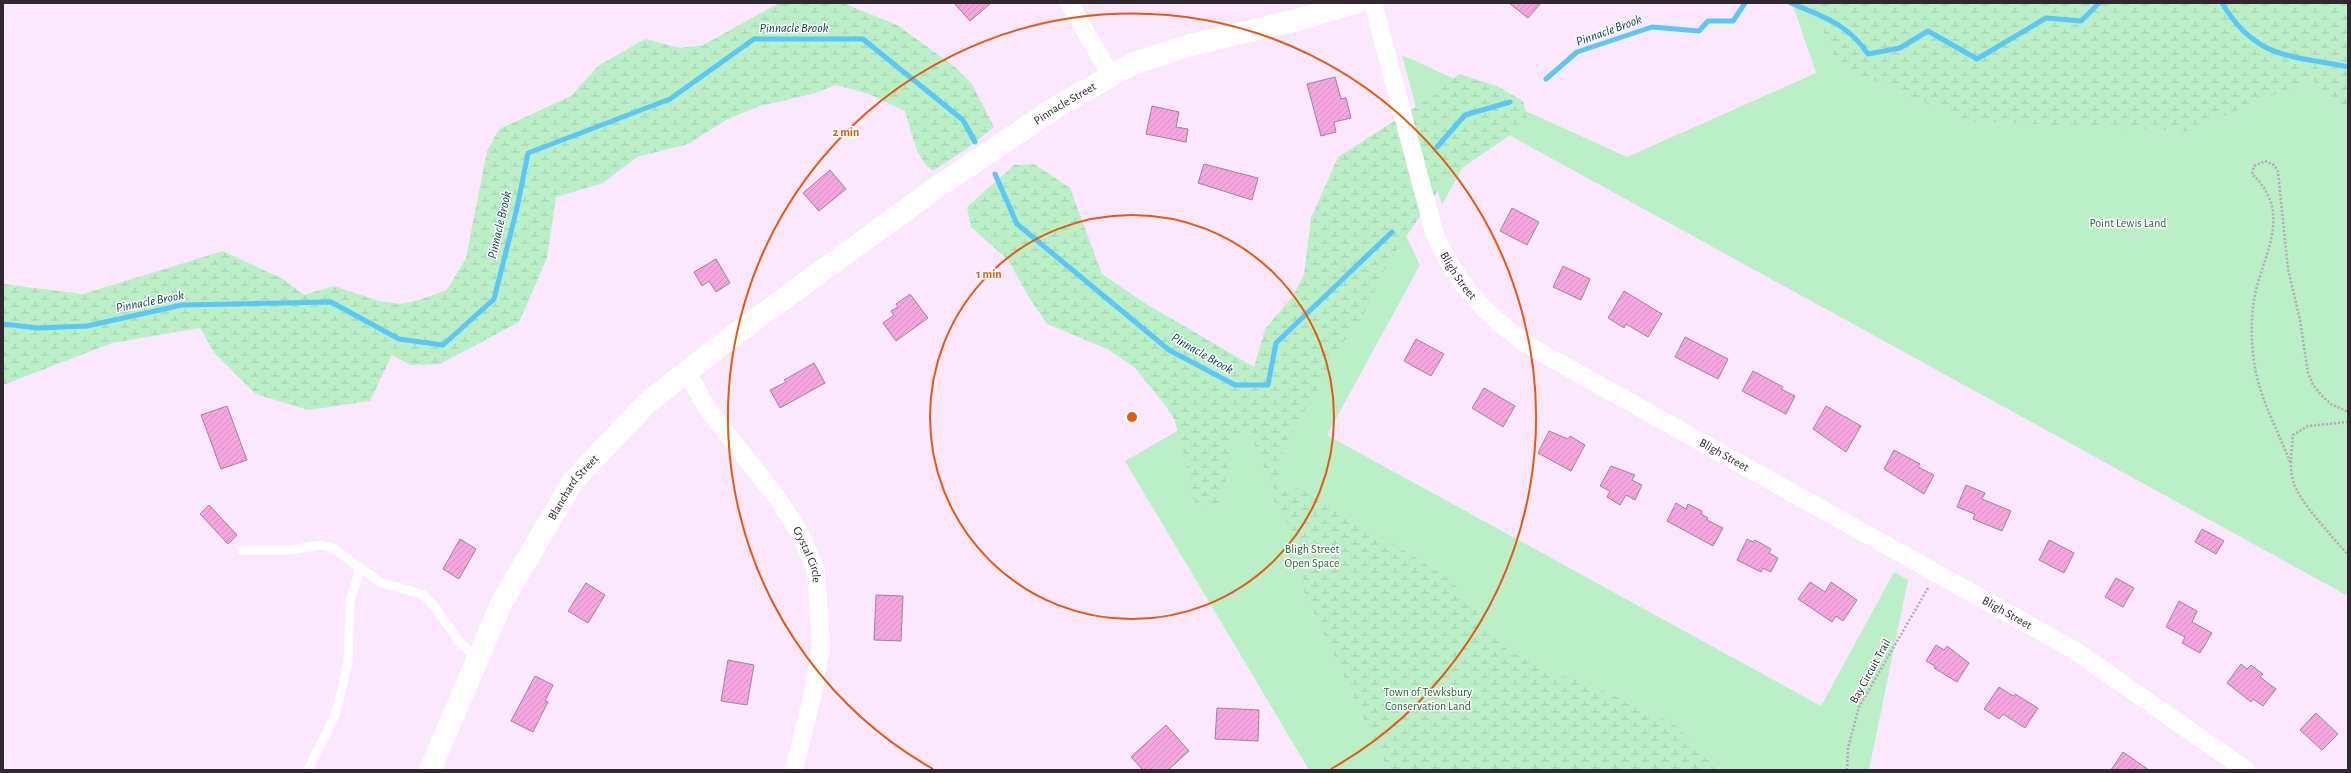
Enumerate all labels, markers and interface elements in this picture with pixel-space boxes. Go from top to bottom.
water label: Pinnacle Brook [1574,13,1644,49]
water label: Pinnacle Brook [760,22,828,35]
street label: Pinnacle Street [1031,80,1098,127]
text: 2 min [833,126,859,138]
water label: Pinnacle Brook [486,190,514,260]
park label: Point Lewis Land [2089,217,2167,229]
street label: Bligh Street [1438,250,1479,302]
text: 1 min [976,268,1002,280]
water label: Pinnacle Brook [115,289,185,315]
water label: Pinnacle Brook [1169,331,1235,377]
centre of rings [1125,410,1139,424]
street label: Bligh Street [1697,436,1751,473]
street label: Blanchard Street [546,452,601,522]
street label: Crystal Circle [791,524,823,583]
park label: Bligh Street Open Space [1285,543,1339,569]
street label: Bligh Street [1980,594,2034,631]
street label: Bay Circuit Trail [1847,637,1893,706]
park label: Town of Tewksbury Conservation Land [1384,686,1472,712]

